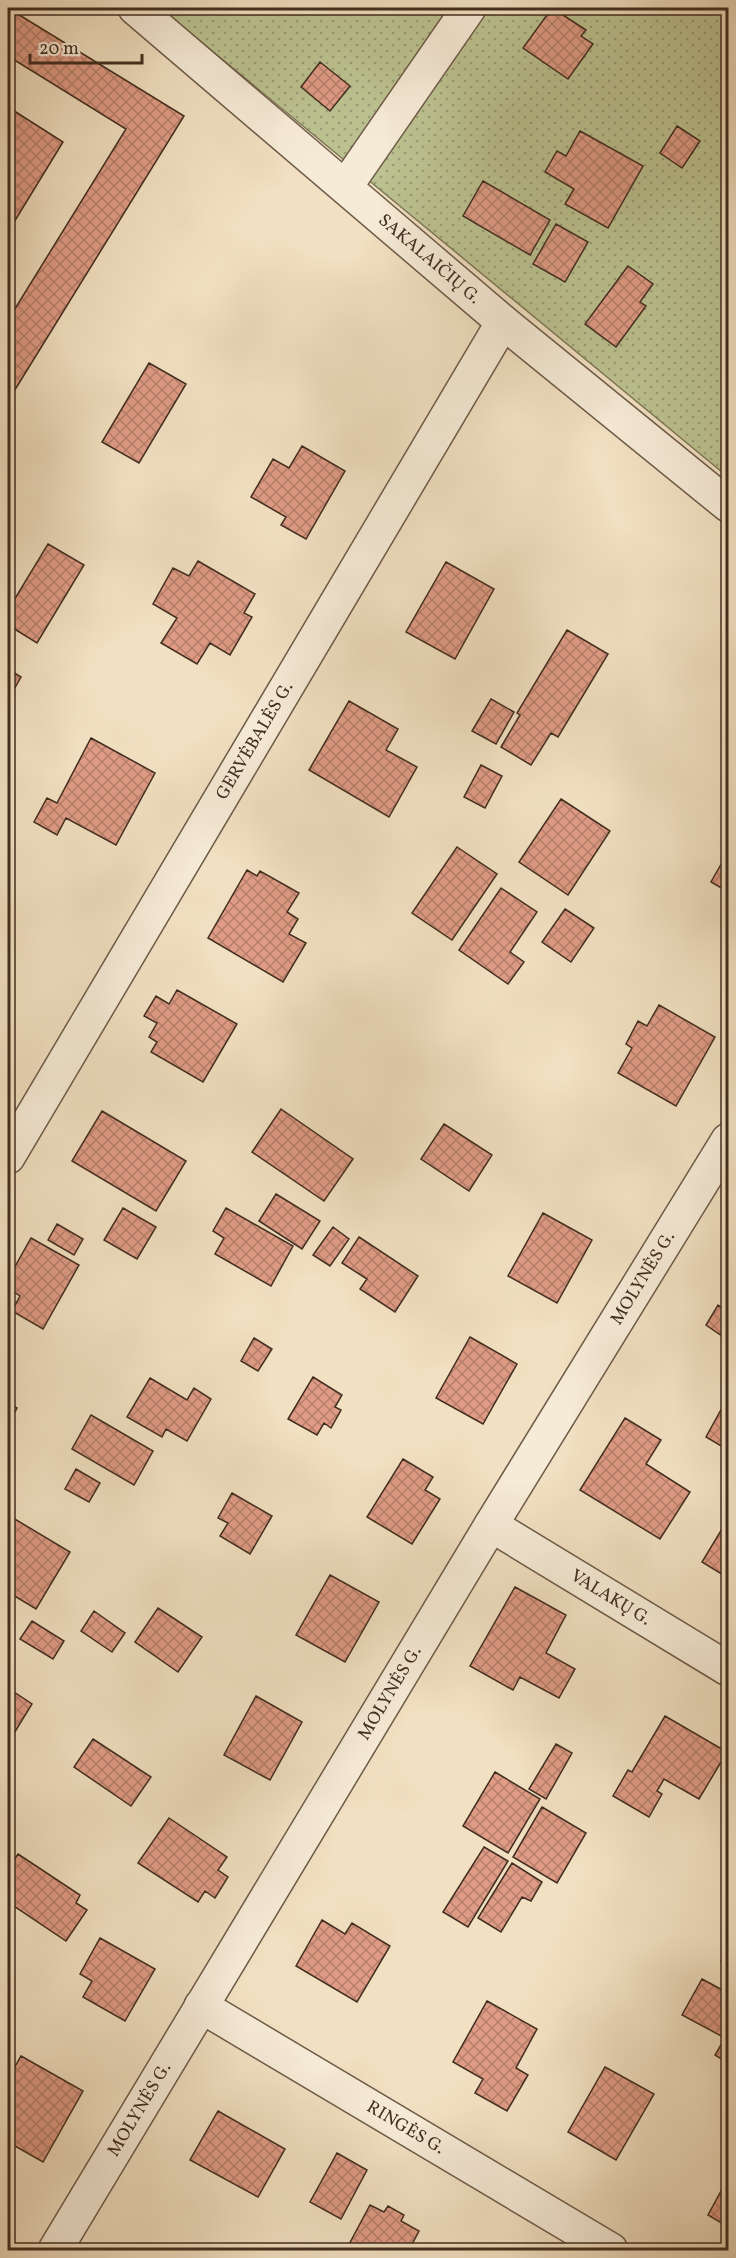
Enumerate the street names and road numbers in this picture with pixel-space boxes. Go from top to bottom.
street label: SAKALAIČIŲ G. [373,208,486,310]
street label: GERVĖBALĖS G. [210,677,300,804]
street label: MOLYNĖS G. [605,1226,681,1330]
street label: VALAKŲ G. [566,1564,656,1632]
street label: MOLYNĖS G. [352,1641,428,1745]
street label: MOLYNĖS G. [102,2058,177,2161]
street label: RINGĖS G. [362,2095,449,2161]

